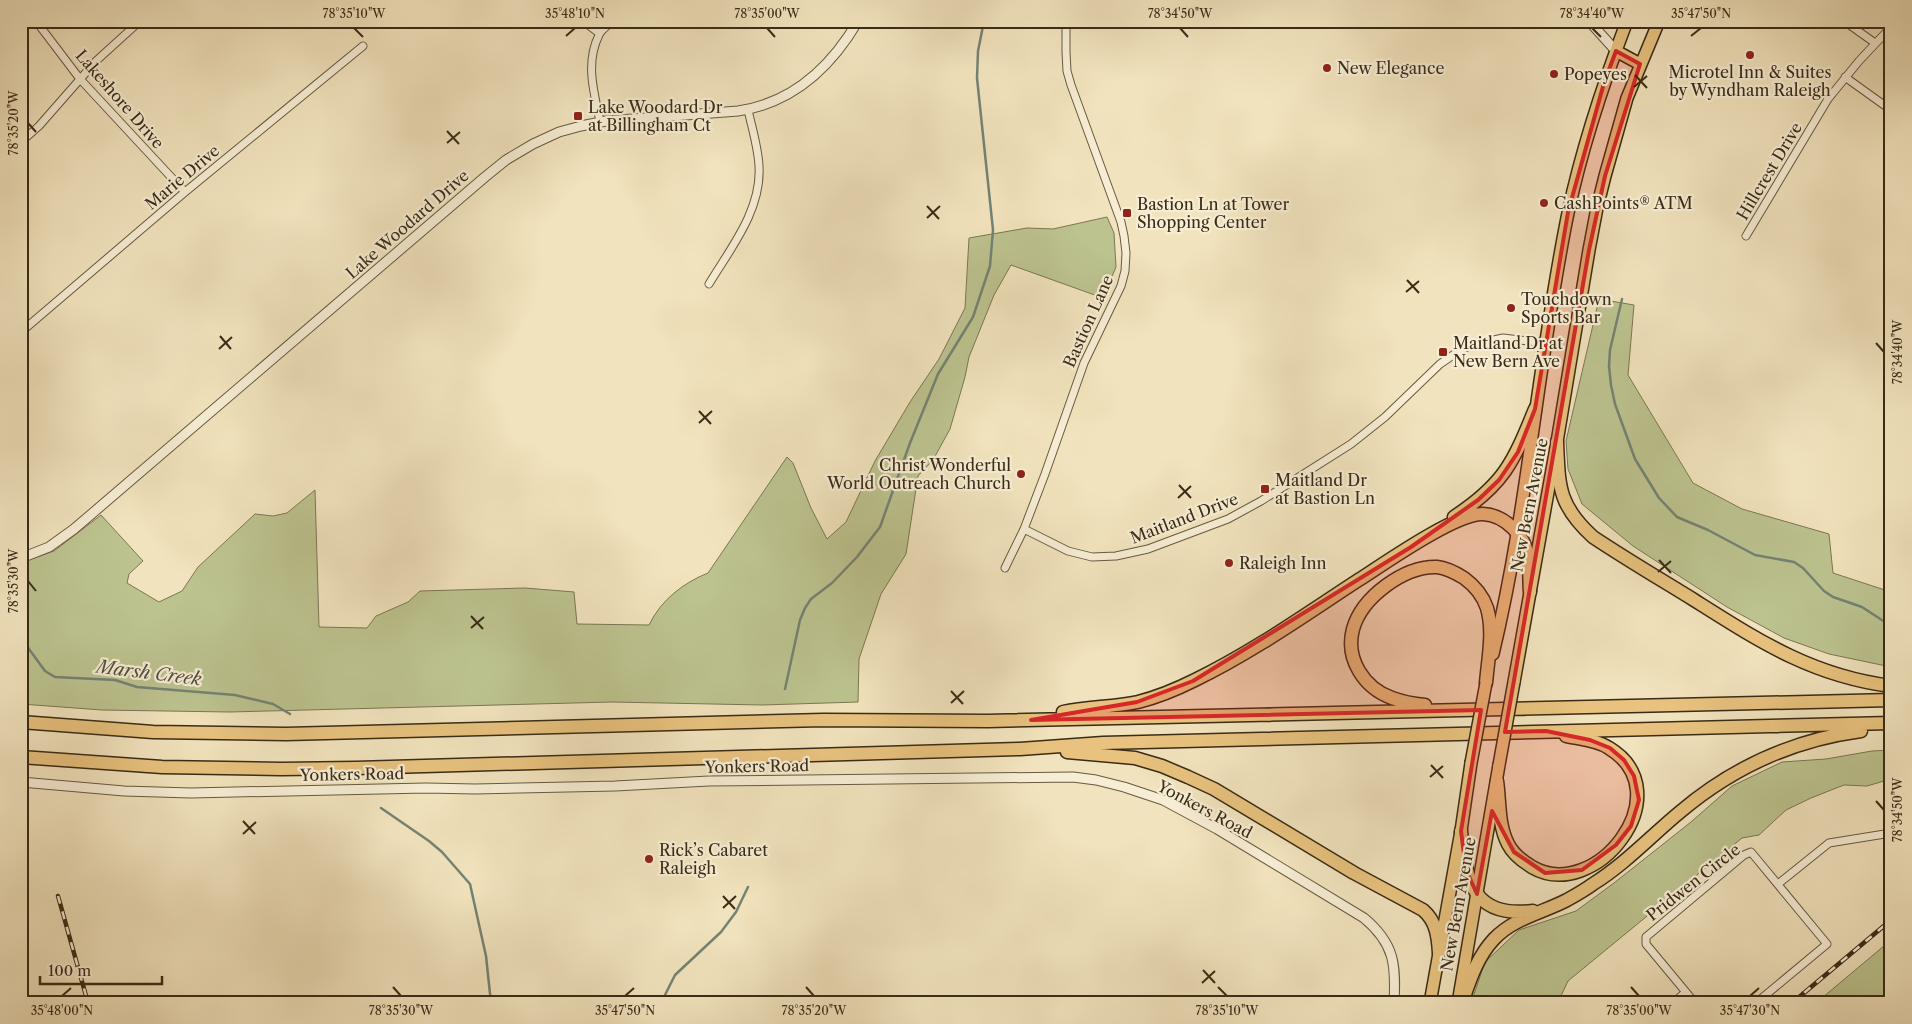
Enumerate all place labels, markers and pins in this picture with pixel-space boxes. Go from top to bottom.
marker: Microtel Inn & Suites by Wyndham Raleigh [1744,49,1756,61]
place label: New Elegance [1337,58,1445,78]
marker: New Elegance [1321,62,1333,74]
place label: Microtel Inn & Suites by Wyndham Raleigh [1669,62,1831,100]
place label: Popeyes [1564,64,1627,84]
marker: Popeyes [1548,68,1560,80]
place label: Lake Woodard Dr at Billingham Ct [588,97,723,135]
marker: Lake Woodard Dr at Billingham Ct [572,110,584,122]
place label: CashPoints® ATM [1554,193,1693,213]
place label: Bastion Ln at Tower Shopping Center [1137,194,1289,232]
marker: CashPoints® ATM [1538,197,1550,209]
marker: Bastion Ln at Tower Shopping Center [1121,207,1133,219]
place label: Touchdown Sports Bar [1521,289,1612,327]
marker: Touchdown Sports Bar [1505,302,1517,314]
place label: Maitland Dr at New Bern Ave [1453,333,1563,371]
marker: Maitland Dr at New Bern Ave [1437,346,1449,358]
place label: Christ Wonderful World Outreach Church [826,455,1011,493]
marker: Christ Wonderful World Outreach Church [1015,468,1027,480]
place label: Maitland Dr at Bastion Ln [1275,470,1375,508]
marker: Maitland Dr at Bastion Ln [1259,483,1271,495]
place label: Raleigh Inn [1239,553,1327,573]
marker: Raleigh Inn [1223,557,1235,569]
place label: Rick’s Cabaret Raleigh [659,840,768,878]
marker: Rick’s Cabaret Raleigh [643,853,655,865]

